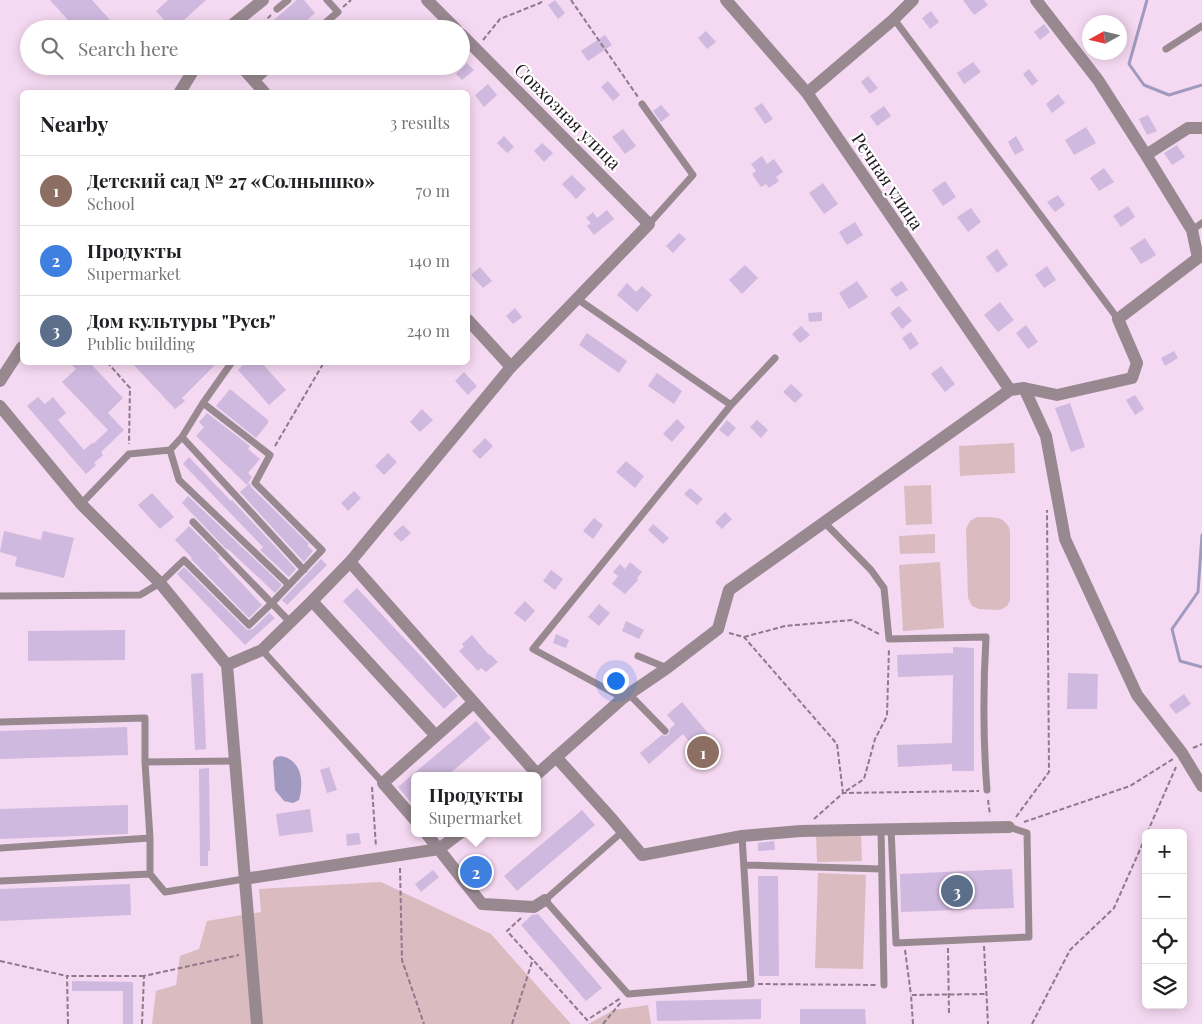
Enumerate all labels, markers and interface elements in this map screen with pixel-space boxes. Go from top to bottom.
north arrow [1082,15,1127,60]
search box [20,20,470,75]
icon: search [38,34,66,62]
text: Search here [78,35,178,61]
street label: Совхозная улица [509,57,627,175]
text: Nearby [40,109,109,137]
text: 3 results [390,112,450,133]
street label: Речная улица [847,128,929,234]
text: Детский сад № 27 «Солнышко» [87,167,375,193]
text: 1 [53,180,59,201]
text: 70 m [416,180,450,201]
text: School [87,193,135,214]
text: Продукты [87,237,182,263]
text: 2 [52,250,60,271]
text: 140 m [408,250,450,271]
text: Supermarket [87,263,181,284]
text: Дом культуры "Русь" [87,307,276,333]
text: 3 [52,320,60,341]
text: 240 m [407,320,450,341]
text: Public building [87,333,195,354]
your location [603,668,629,694]
pin: 1 [687,733,719,771]
popup [411,772,541,837]
text: Продукты [429,781,523,807]
text: Supermarket [429,807,522,828]
map controls [1142,829,1187,1009]
button: + [1142,829,1187,874]
pin: 2 [460,853,492,891]
pin: 3 [941,872,973,910]
button: − [1142,874,1187,919]
button: locate [1142,919,1187,964]
button: layers [1142,964,1187,1009]

